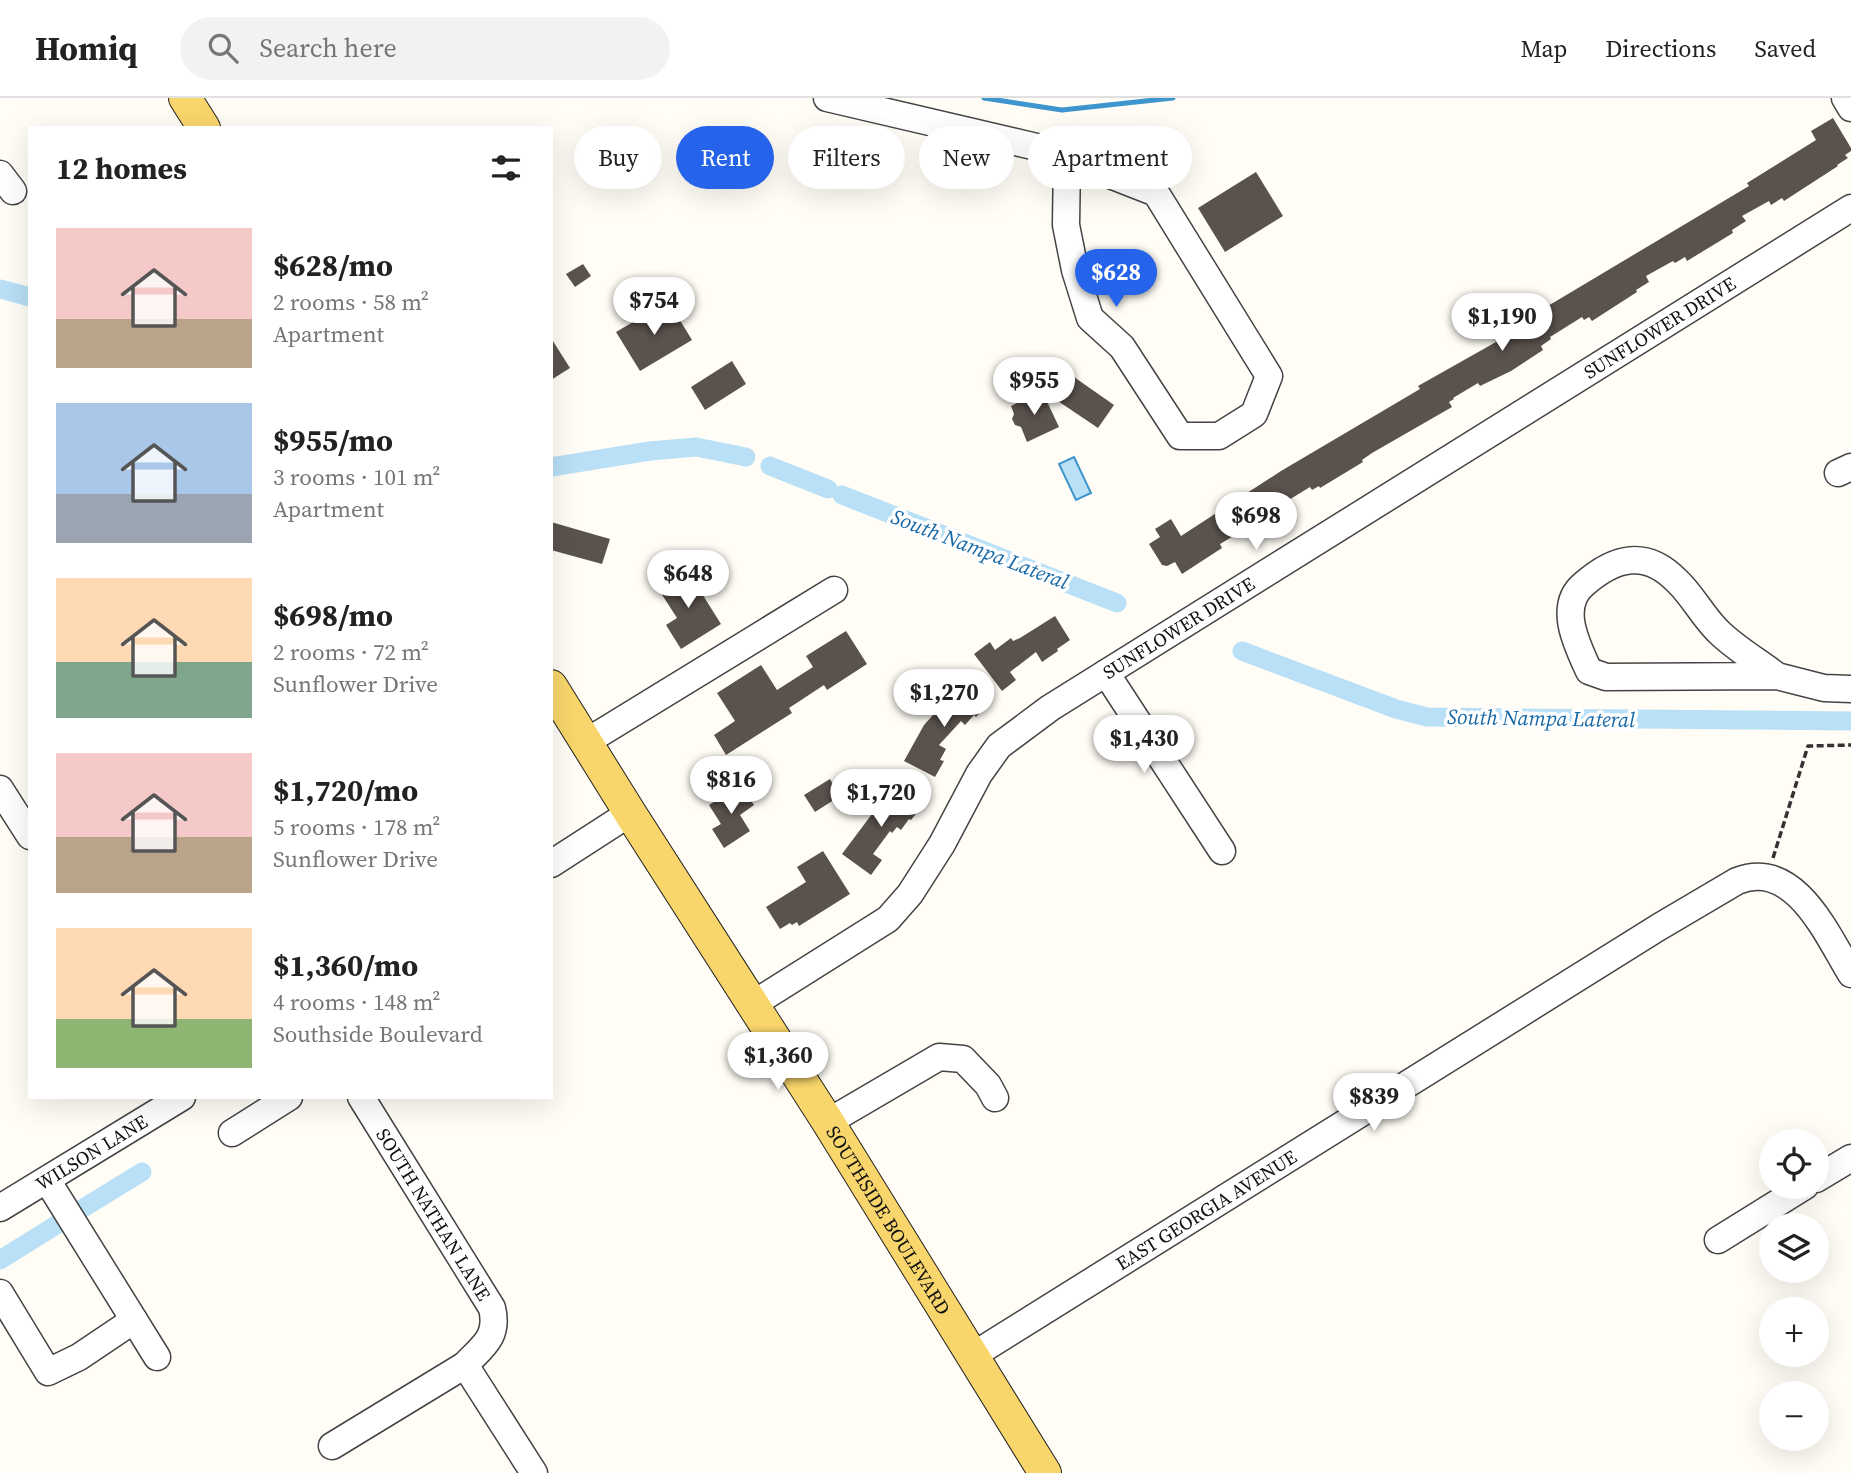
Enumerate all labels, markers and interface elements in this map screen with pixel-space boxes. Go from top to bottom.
search box [180,17,670,80]
text: Homiq [35,26,138,71]
icon: search [204,29,242,67]
text: Search here [260,30,397,66]
text: Map [1520,32,1567,65]
text: Directions [1605,32,1716,65]
text: Saved [1754,32,1816,65]
chip: Buy [574,126,662,189]
chip: Rent [676,126,774,189]
chip: Filters [788,126,905,189]
chip: New [919,126,1014,189]
chip: Apartment [1028,126,1192,189]
text: 12 homes [56,148,187,189]
icon: filters [487,149,525,187]
text: $628/mo [273,245,393,286]
pin: $628 [1075,250,1157,309]
icon: home [112,256,196,340]
text: $628 [1091,256,1141,288]
street label: SUNFLOWER DRIVE [1579,270,1740,385]
pin: $754 [613,278,695,337]
text: $754 [629,284,679,316]
text: 2 rooms · 58 m² [273,286,429,318]
pin: $1,190 [1445,294,1559,353]
text: $1,190 [1467,300,1537,332]
text: Apartment [273,318,384,350]
pin: $955 [993,358,1075,417]
text: $955 [1009,364,1059,396]
text: $955/mo [273,420,393,461]
icon: home [112,431,196,515]
text: 3 rooms · 101 m² [273,461,440,493]
pin: $698 [1215,492,1297,552]
text: Apartment [273,493,384,525]
text: $698 [1231,499,1281,531]
water label: South Nampa Lateral [887,502,1073,596]
pin: $648 [647,550,729,610]
text: $648 [663,557,713,589]
street label: SUNFLOWER DRIVE [1098,571,1259,685]
text: $698/mo [273,595,393,636]
icon: home [112,606,196,690]
text: 2 rooms · 72 m² [273,636,429,668]
text: Sunflower Drive [273,668,438,700]
pin: $1,270 [887,670,1001,729]
text: $1,270 [909,676,979,708]
water label: South Nampa Lateral [1447,702,1635,734]
pin: $1,430 [1087,716,1201,775]
text: $1,430 [1109,722,1179,754]
pin: $816 [690,756,772,816]
text: $816 [706,763,756,795]
text: $1,720/mo [273,770,418,811]
pin: $1,720 [824,770,938,829]
text: $1,720 [846,776,916,808]
icon: home [112,781,196,865]
text: 5 rooms · 178 m² [273,811,440,843]
text: Sunflower Drive [273,843,438,875]
text: $1,360/mo [273,945,418,986]
icon: home [112,956,196,1040]
text: 4 rooms · 148 m² [273,986,440,1018]
text: Southside Boulevard [273,1018,483,1050]
pin: $1,360 [721,1032,835,1092]
text: $1,360 [743,1039,813,1071]
pin: $839 [1333,1074,1415,1133]
text: $839 [1349,1080,1399,1112]
street label: WILSON LANE [31,1108,152,1196]
street label: SOUTHSIDE BOULEVARD [820,1121,957,1320]
street label: SOUTH NATHAN LANE [370,1123,497,1305]
map controls [1759,1129,1829,1451]
button: locate [1759,1129,1829,1199]
street label: EAST GEORGIA AVENUE [1111,1144,1301,1276]
button: layers [1759,1213,1829,1283]
button: + [1759,1297,1829,1367]
button: − [1759,1381,1829,1451]

